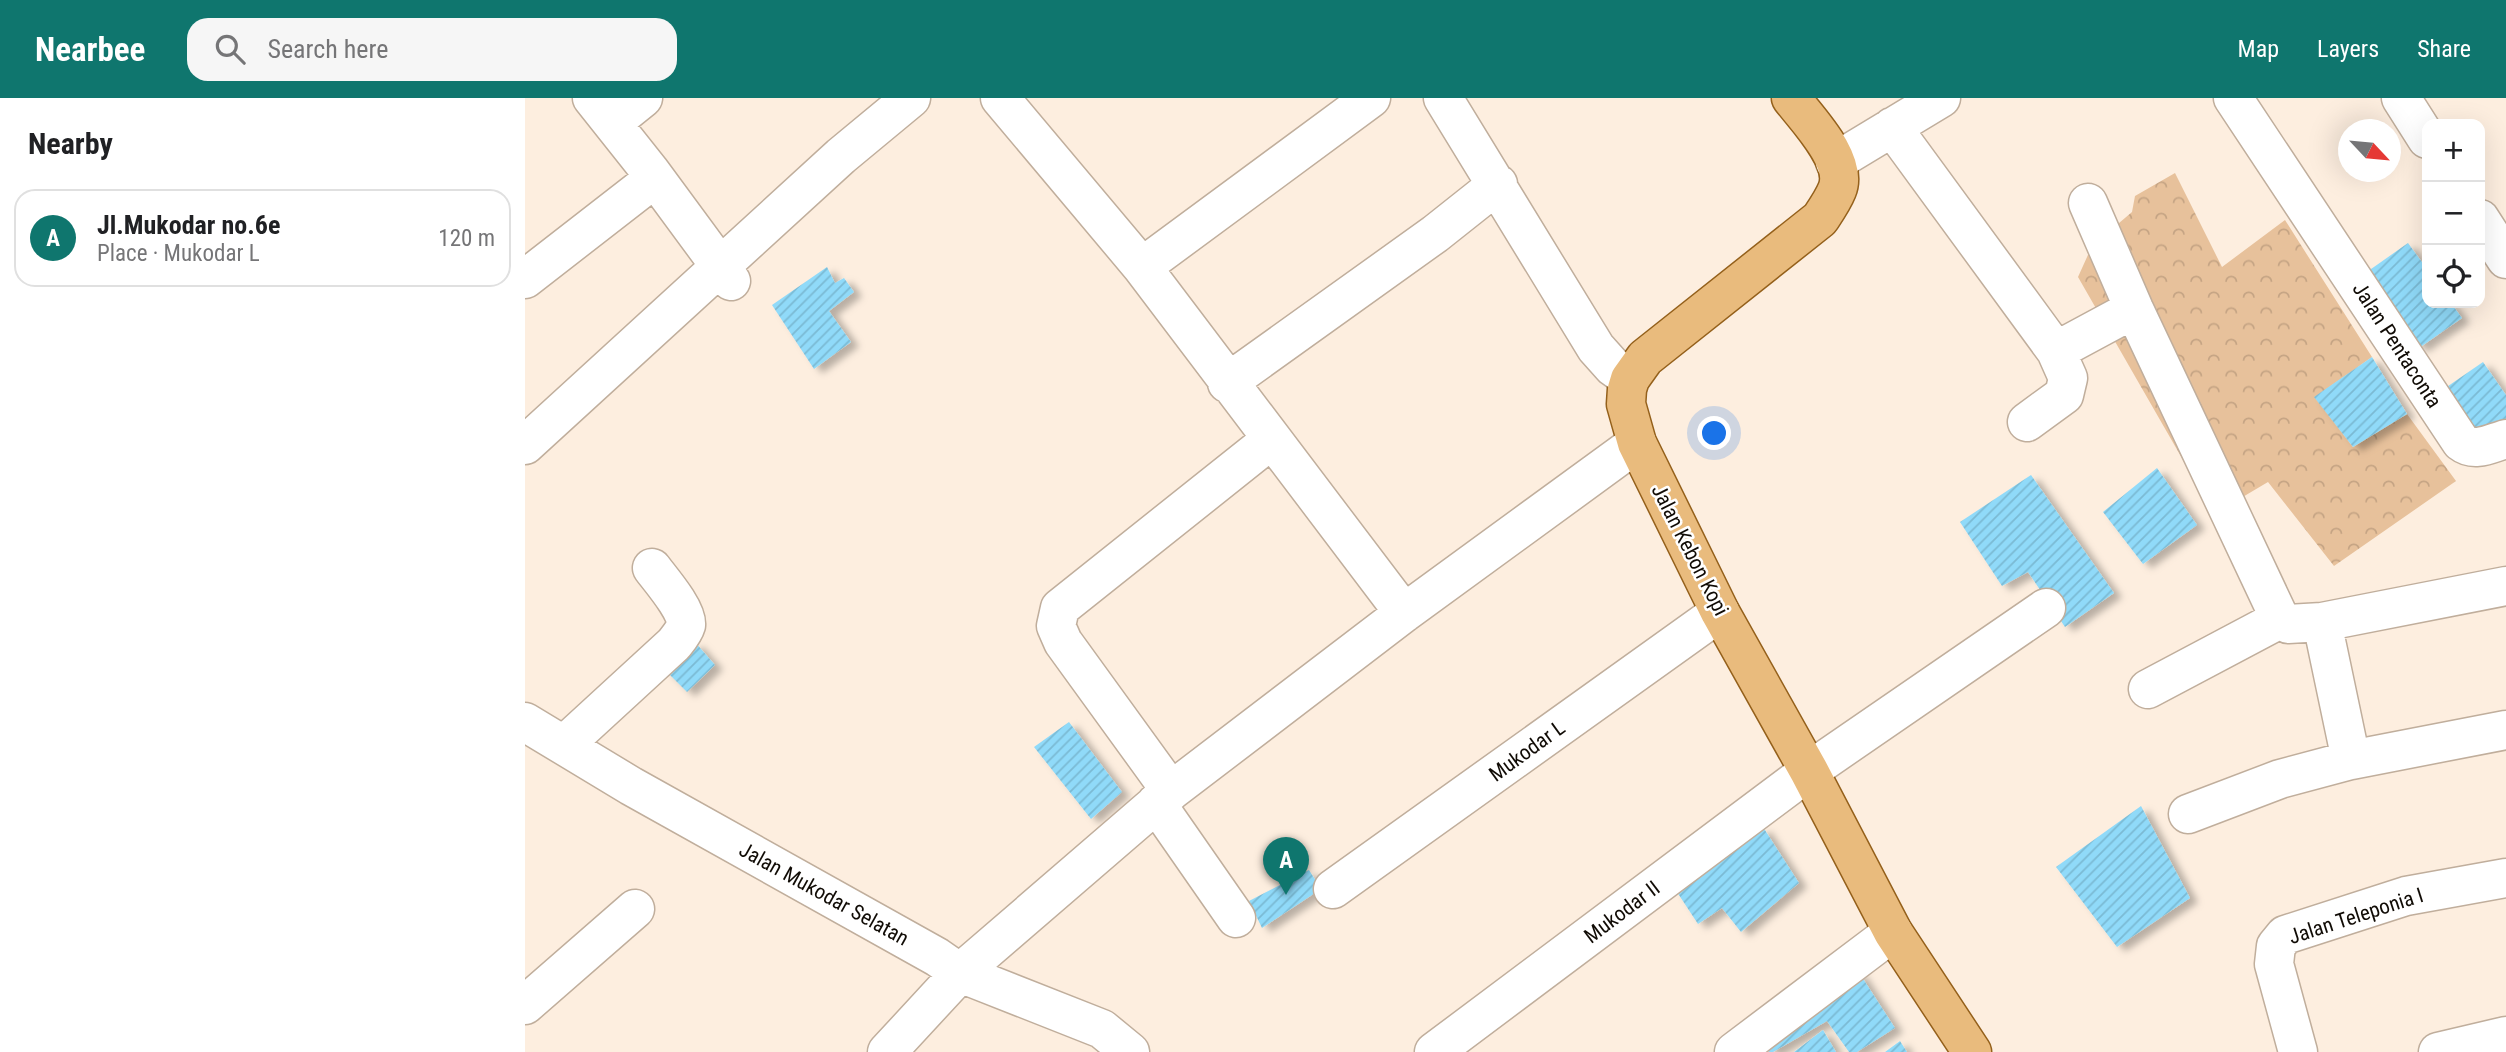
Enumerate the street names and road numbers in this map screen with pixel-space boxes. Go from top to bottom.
street label: Jalan Pentaconta [2348,278,2446,412]
street label: Jalan Kebon Kopi [1647,480,1733,620]
street label: Mukodar L [1484,716,1570,786]
street label: Jalan Mukodar Selatan [735,837,913,951]
street label: Mukodar II [1580,876,1664,948]
street label: Jalan Teleponia I [2286,883,2426,949]

